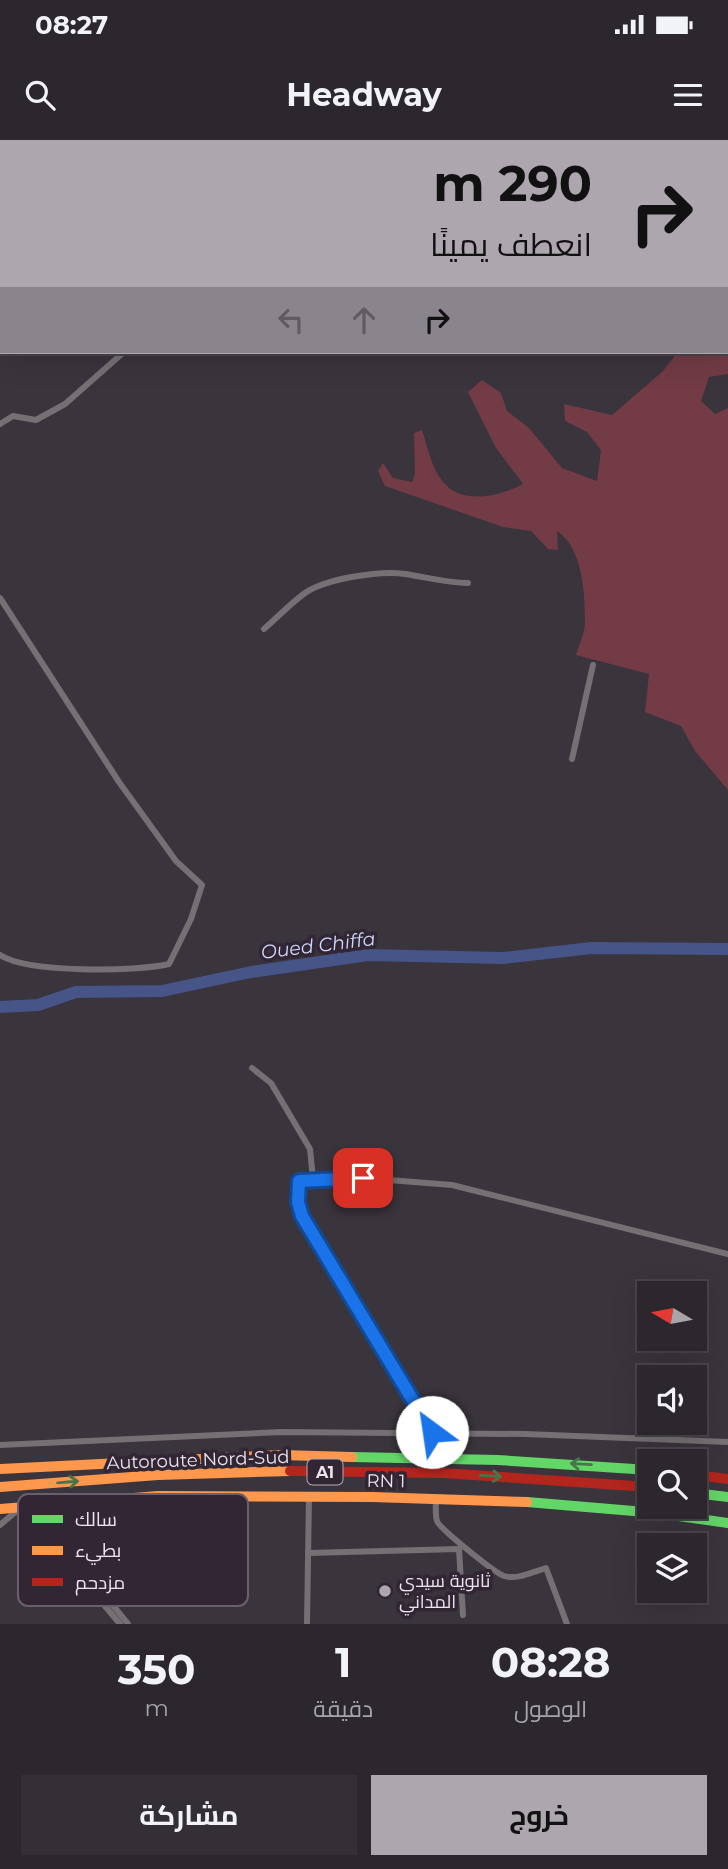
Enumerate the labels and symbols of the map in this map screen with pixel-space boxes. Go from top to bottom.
water label: Oued Chiffa [259,927,377,964]
pin [333,1148,393,1208]
north arrow [637,1281,707,1351]
position arrow [395,1395,469,1469]
street label: Autoroute Nord-Sud [106,1446,290,1474]
one-way arrow [571,1457,593,1470]
road number: A1 [308,1460,342,1484]
one-way arrow [479,1469,502,1482]
street label: RN 1 [366,1470,406,1492]
one-way arrow [56,1475,79,1488]
legend [18,1494,248,1606]
text: سالك [75,1508,117,1531]
text: بطيء [75,1539,121,1565]
place label: ثانوية سيدي المداني [399,1570,490,1616]
text: مزدحم [75,1571,125,1596]
marker: ثانوية سيدي المداني [377,1583,393,1599]

